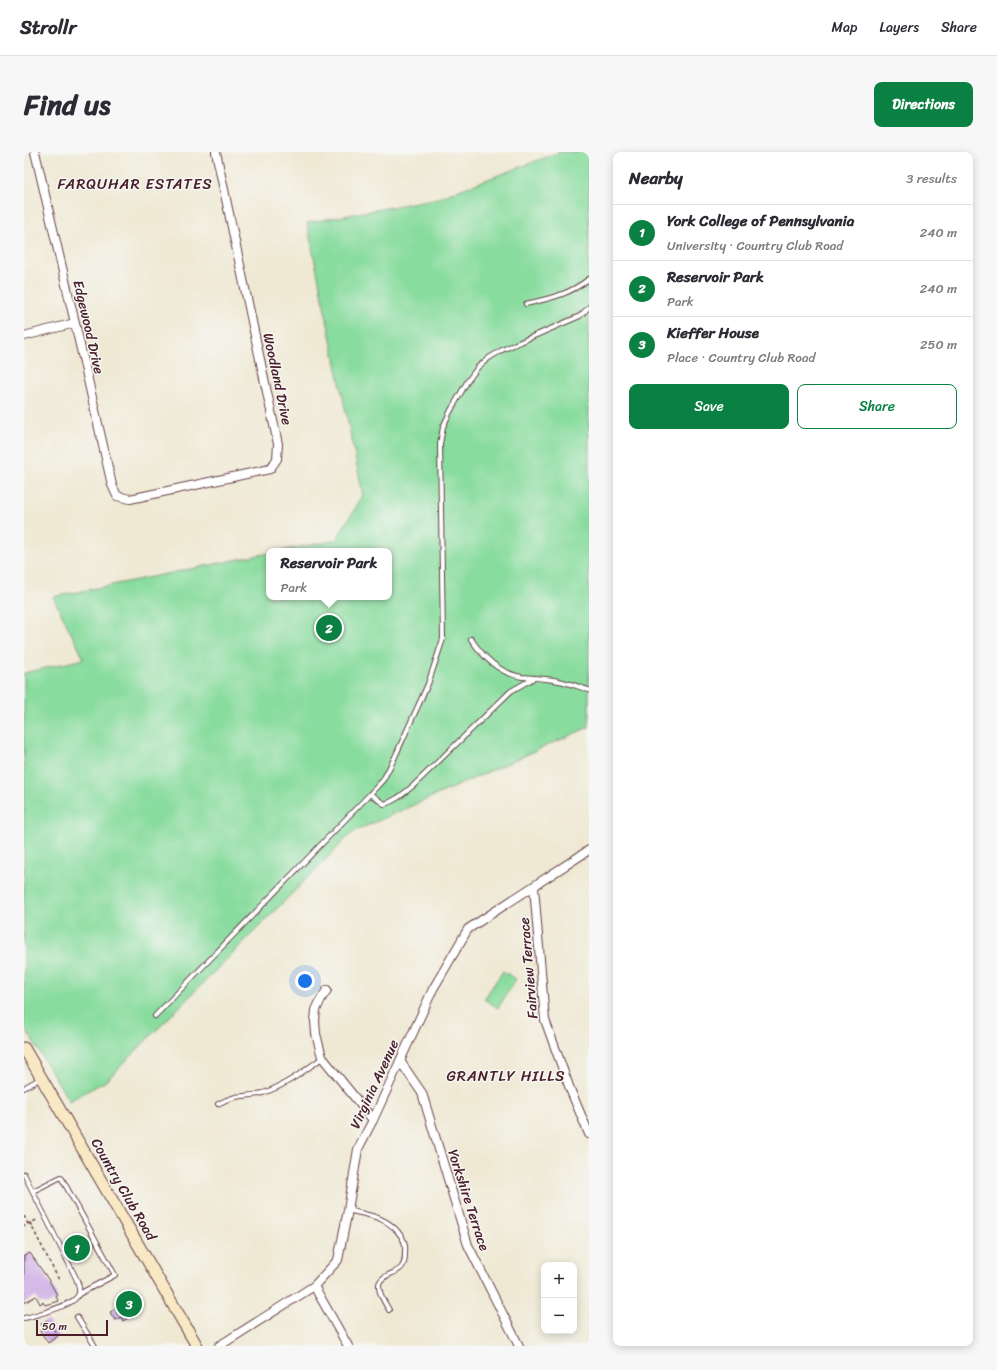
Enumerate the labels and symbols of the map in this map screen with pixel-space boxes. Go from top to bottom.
district label: FARQUHAR ESTATES [57,171,213,197]
street label: Edgewood Drive [66,278,111,377]
street label: Woodland Drive [256,331,299,428]
pin: 2 [316,613,342,643]
street label: Fairview Terrace [512,916,545,1020]
your location [295,971,315,991]
street label: Virginia Avenue [343,1035,406,1133]
district label: GRANTLY HILLS [446,1063,566,1089]
street label: Country Club Road [84,1133,164,1247]
street label: Yorkshire Terrace [440,1146,497,1254]
pin: 1 [64,1233,90,1263]
pin: 3 [116,1289,142,1319]
scale bar [36,1318,108,1337]

